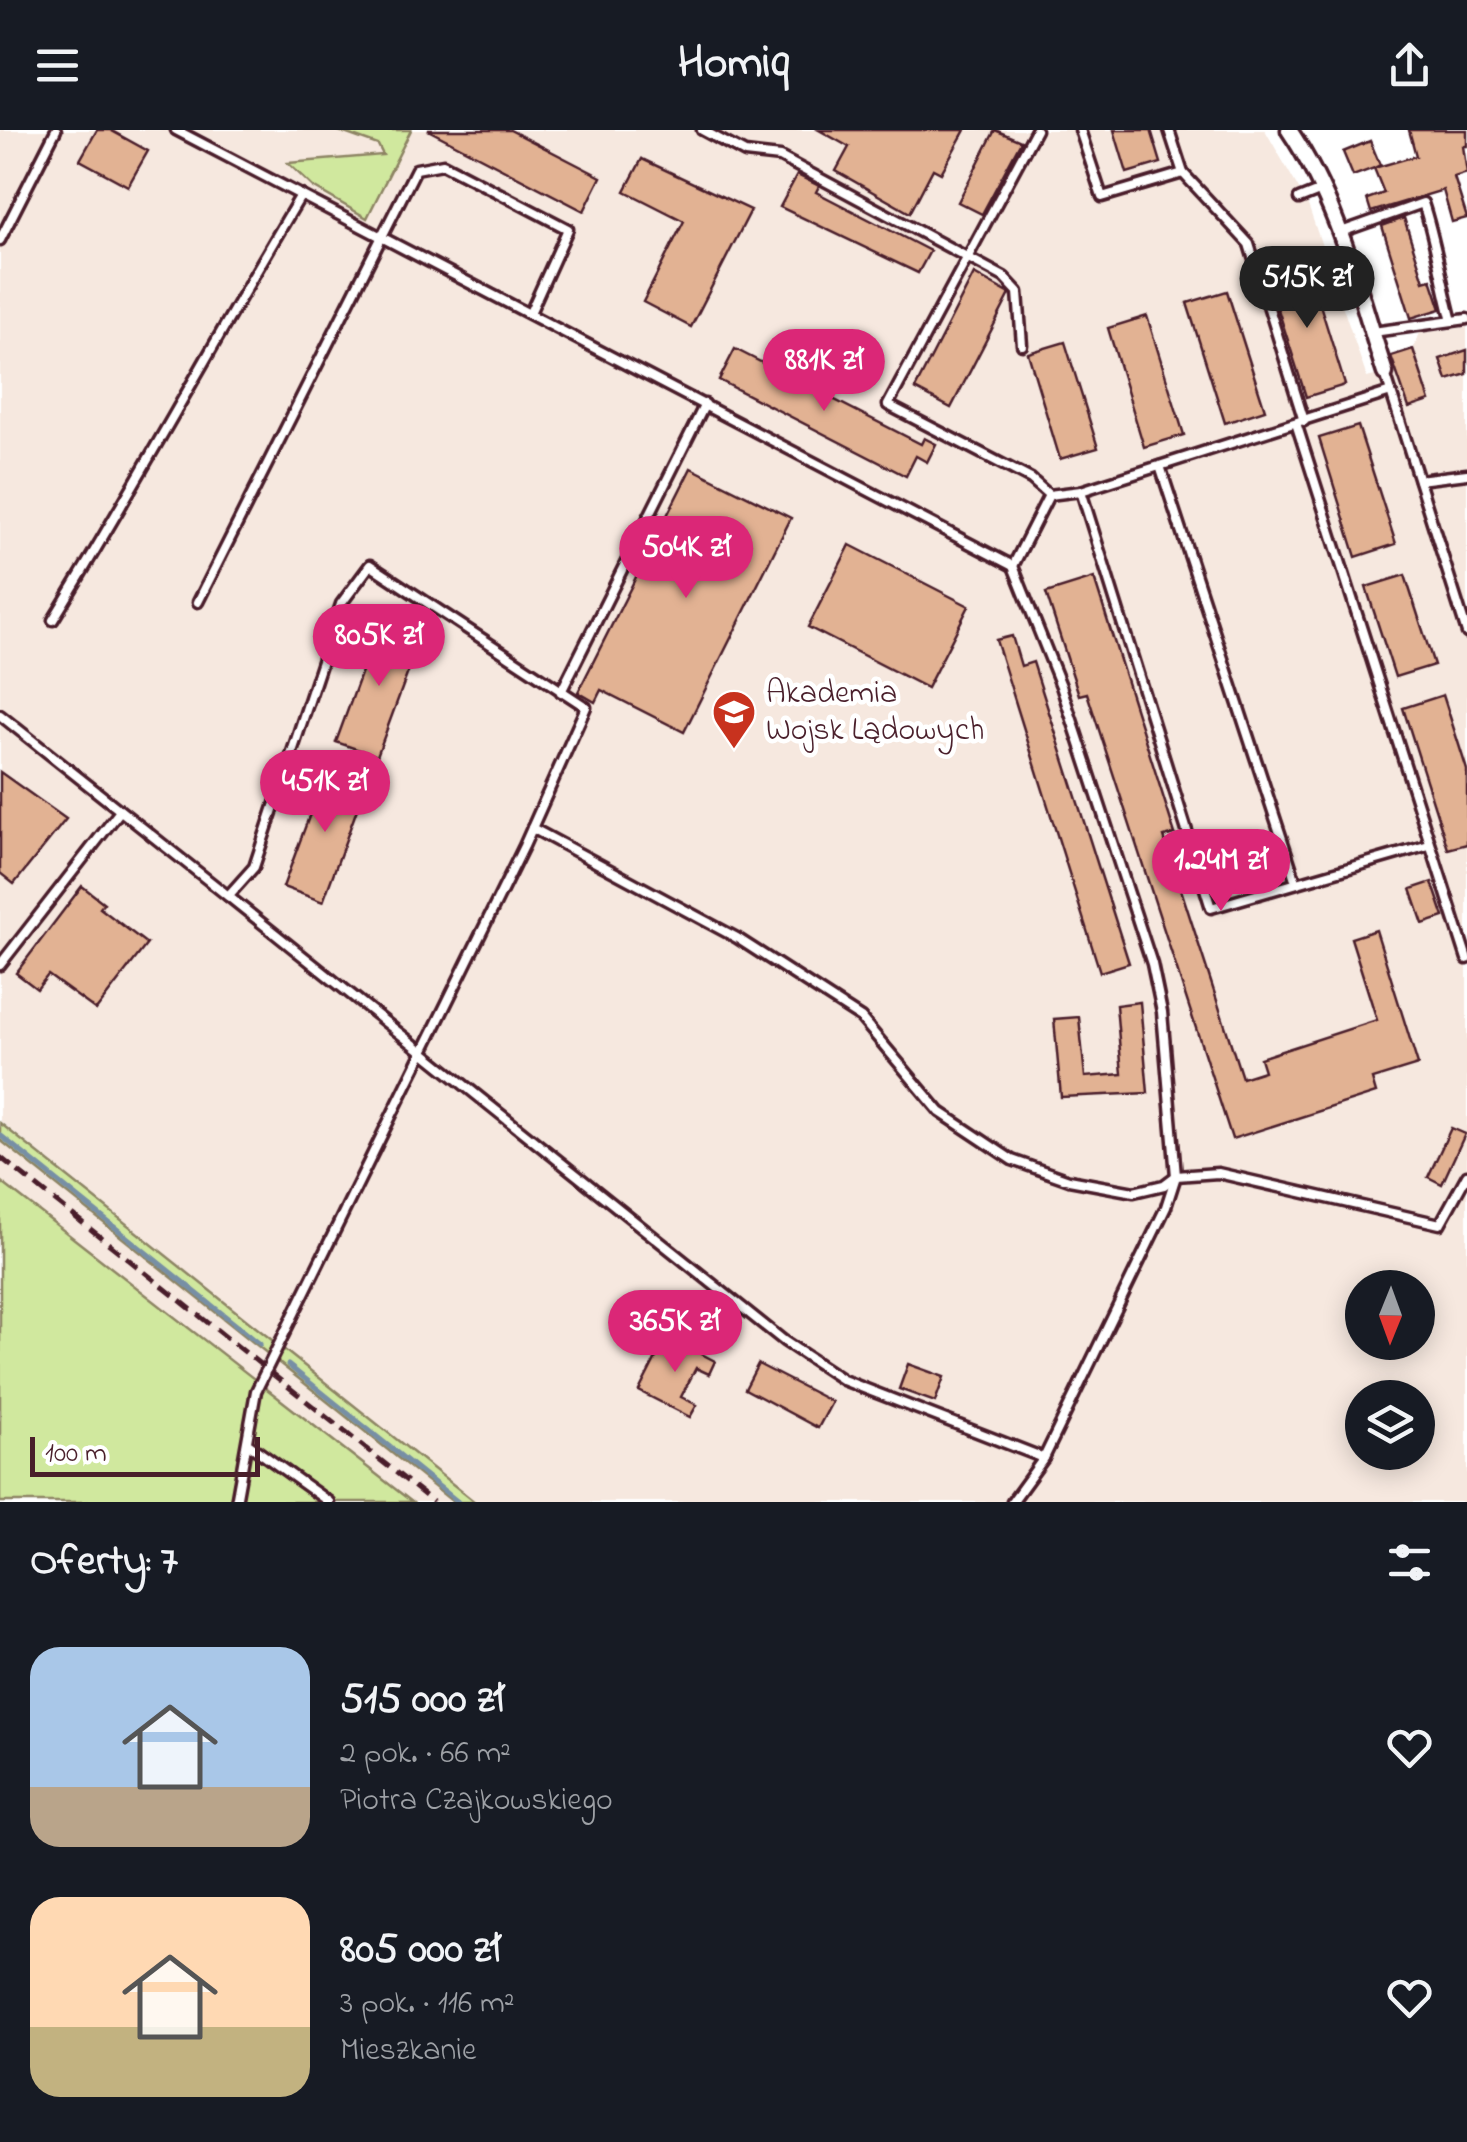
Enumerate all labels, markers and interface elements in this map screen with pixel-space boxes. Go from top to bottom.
text: Homiq [678,32,789,98]
icon: menu [30,38,85,93]
icon: share [1382,38,1437,93]
pin: 515K zł [1215,246,1399,331]
text: 515K zł [1262,255,1352,302]
pin: 881K zł [732,329,916,414]
text: 881K zł [785,338,863,385]
pin: 504K zł [594,516,778,601]
text: 504K zł [641,525,731,572]
pin: 805K zł [287,604,471,689]
text: 805K zł [335,613,423,660]
place label: Akademia Wojsk Lądowych [766,671,984,755]
school or university icon: Akademia Wojsk Lądowych [711,689,757,750]
pin: 451K zł [233,750,417,835]
text: 451K zł [282,759,368,806]
pin: 1.24M zł [1118,829,1324,914]
text: 1.24M zł [1174,838,1268,885]
north arrow [1345,1270,1435,1360]
map controls [1345,1270,1435,1470]
pin: 365K zł [583,1290,767,1375]
text: 365K zł [630,1299,720,1346]
button: layers [1345,1380,1435,1470]
scale bar [30,1432,260,1476]
text: 100 m [45,1434,107,1475]
text: Oferty: 7 [30,1532,178,1593]
icon: filters [1382,1535,1437,1590]
text: 515 000 zł [340,1670,504,1731]
icon: home [110,1687,230,1807]
icon: heart [1382,1720,1437,1775]
text: 2 pok. · 66 m² [340,1731,511,1778]
text: Piotra Czajkowskiego [340,1778,613,1825]
text: 805 000 zł [340,1920,500,1981]
icon: home [110,1937,230,2057]
icon: heart [1382,1970,1437,2025]
text: 3 pok. · 116 m² [340,1981,514,2028]
text: Mieszkanie [340,2028,476,2075]

